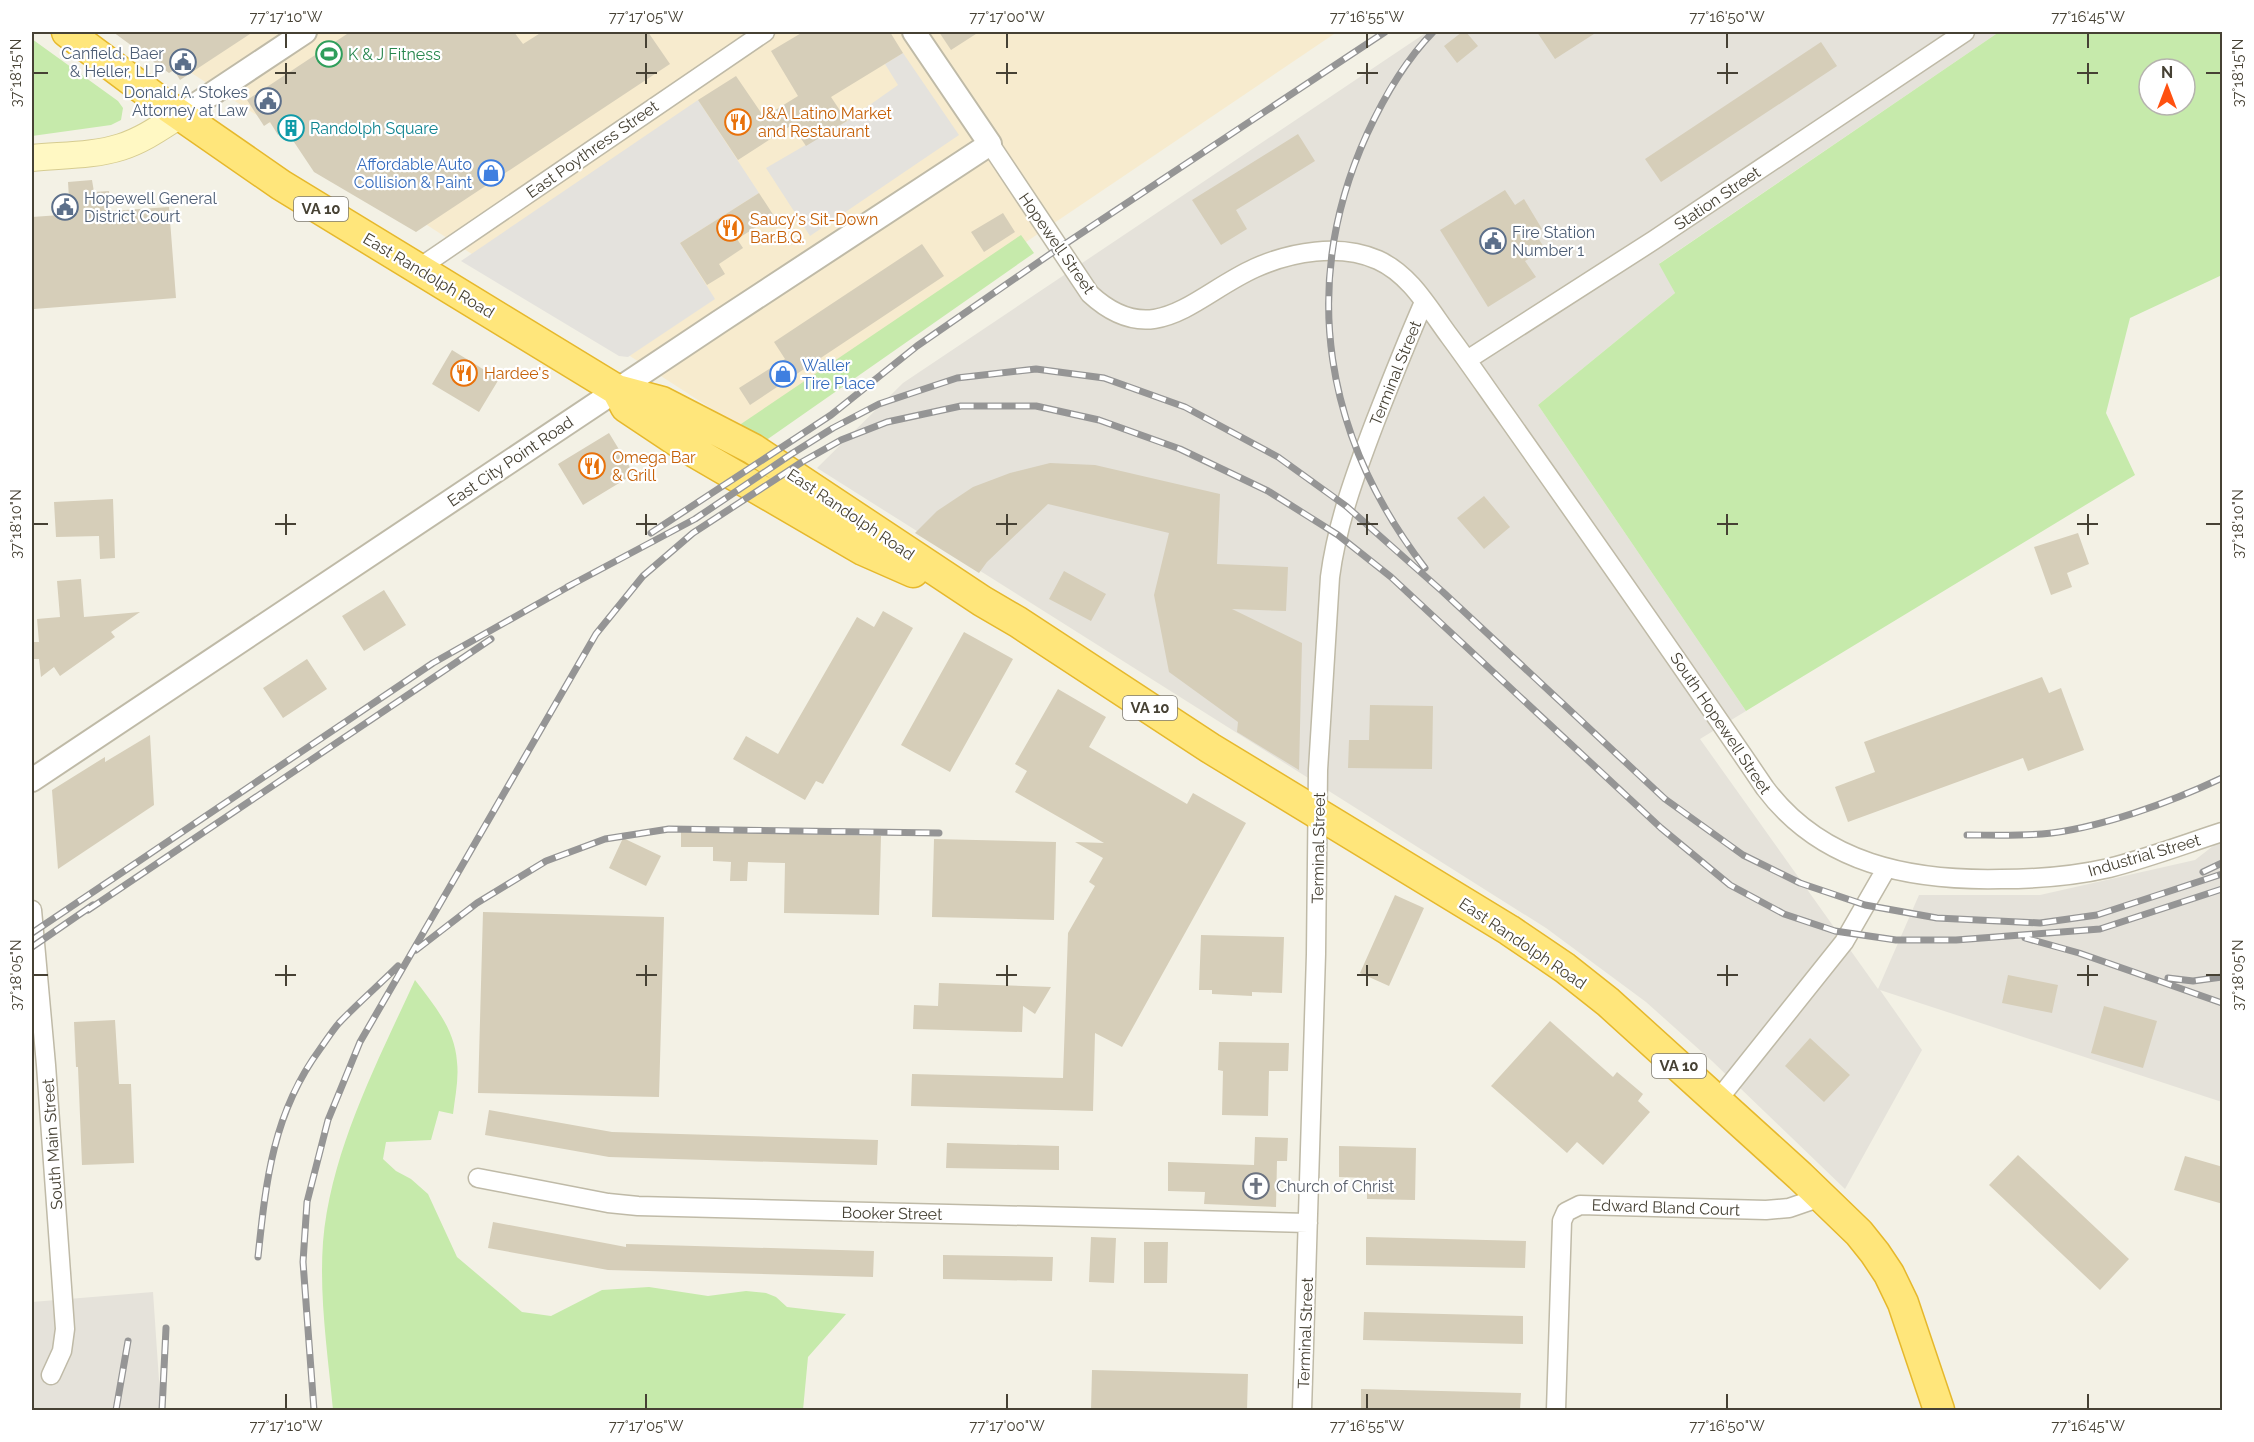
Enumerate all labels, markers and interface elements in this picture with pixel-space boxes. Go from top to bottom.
text: 77°17'10"W [250,8,323,26]
text: 77°17'05"W [609,8,684,26]
text: 77°17'00"W [969,8,1045,26]
text: 77°16'55"W [1330,8,1405,26]
text: 77°16'50"W [1689,8,1765,26]
text: 77°16'45"W [2051,8,2125,26]
text: 37°18'15"N [7,39,25,107]
sports icon: K & J Fitness [314,39,344,69]
text: 37°18'15"N [2229,39,2247,107]
place label: Canfield, Baer & Heller, LLP [61,44,164,81]
place label: K & J Fitness [348,45,441,64]
public building icon: Canfield, Baer & Heller, LLP [168,47,198,77]
north arrow [2137,57,2197,117]
text: N [2161,63,2173,82]
place label: Donald A. Stokes Attorney at Law [124,83,248,120]
public building icon: Donald A. Stokes Attorney at Law [253,86,283,116]
street label: East Poythress Street [523,96,662,202]
place label: J&A Latino Market and Restaurant [758,104,892,141]
restaurant icon: J&A Latino Market and Restaurant [723,107,753,137]
building icon: Randolph Square [276,113,306,143]
place label: Randolph Square [310,119,438,138]
place label: Affordable Auto Collision & Paint [354,155,473,192]
shop icon: Affordable Auto Collision & Paint [476,158,506,188]
street label: Station Street [1671,162,1764,234]
place label: Hopewell General District Court [84,189,218,226]
street label: Hopewell Street [1015,189,1099,298]
public building icon: Hopewell General District Court [50,192,80,222]
road number: VA 10 [294,197,348,221]
place label: Saucy's Sit-Down Bar.B.Q. [750,210,878,247]
restaurant icon: Saucy's Sit-Down Bar.B.Q. [715,213,745,243]
place label: Fire Station Number 1 [1512,223,1595,260]
public building icon: Fire Station Number 1 [1478,226,1508,256]
street label: East Randolph Road [360,229,498,322]
street label: Terminal Street [1366,317,1425,428]
place label: Waller Tire Place [802,356,875,393]
restaurant icon: Hardee's [449,358,479,388]
shop icon: Waller Tire Place [768,359,798,389]
place label: Hardee's [484,364,549,383]
street label: East City Point Road [444,412,577,511]
place label: Omega Bar & Grill [612,448,696,485]
restaurant icon: Omega Bar & Grill [577,451,607,481]
street label: East Randolph Road [783,465,918,564]
text: 37°18'10"N [7,489,25,559]
text: 37°18'10"N [2229,489,2247,559]
street label: South Hopewell Street [1666,649,1775,798]
road number: VA 10 [1123,696,1177,720]
street label: Terminal Street [1308,791,1329,904]
street label: Industrial Street [2086,830,2203,881]
street label: East Randolph Road [1455,894,1590,993]
text: 37°18'05"N [7,939,25,1011]
text: 37°18'05"N [2229,939,2247,1011]
road number: VA 10 [1652,1054,1706,1078]
street label: South Main Street [38,1077,67,1210]
church icon: Church of Christ [1241,1171,1271,1201]
place label: Church of Christ [1276,1177,1395,1196]
street label: Edward Bland Court [1591,1195,1741,1220]
street label: Booker Street [841,1203,943,1224]
street label: Terminal Street [1294,1276,1317,1389]
text: 77°17'10"W [250,1417,323,1435]
text: 77°17'05"W [609,1417,684,1435]
text: 77°17'00"W [969,1417,1045,1435]
text: 77°16'55"W [1330,1417,1405,1435]
text: 77°16'50"W [1689,1417,1765,1435]
text: 77°16'45"W [2051,1417,2125,1435]

